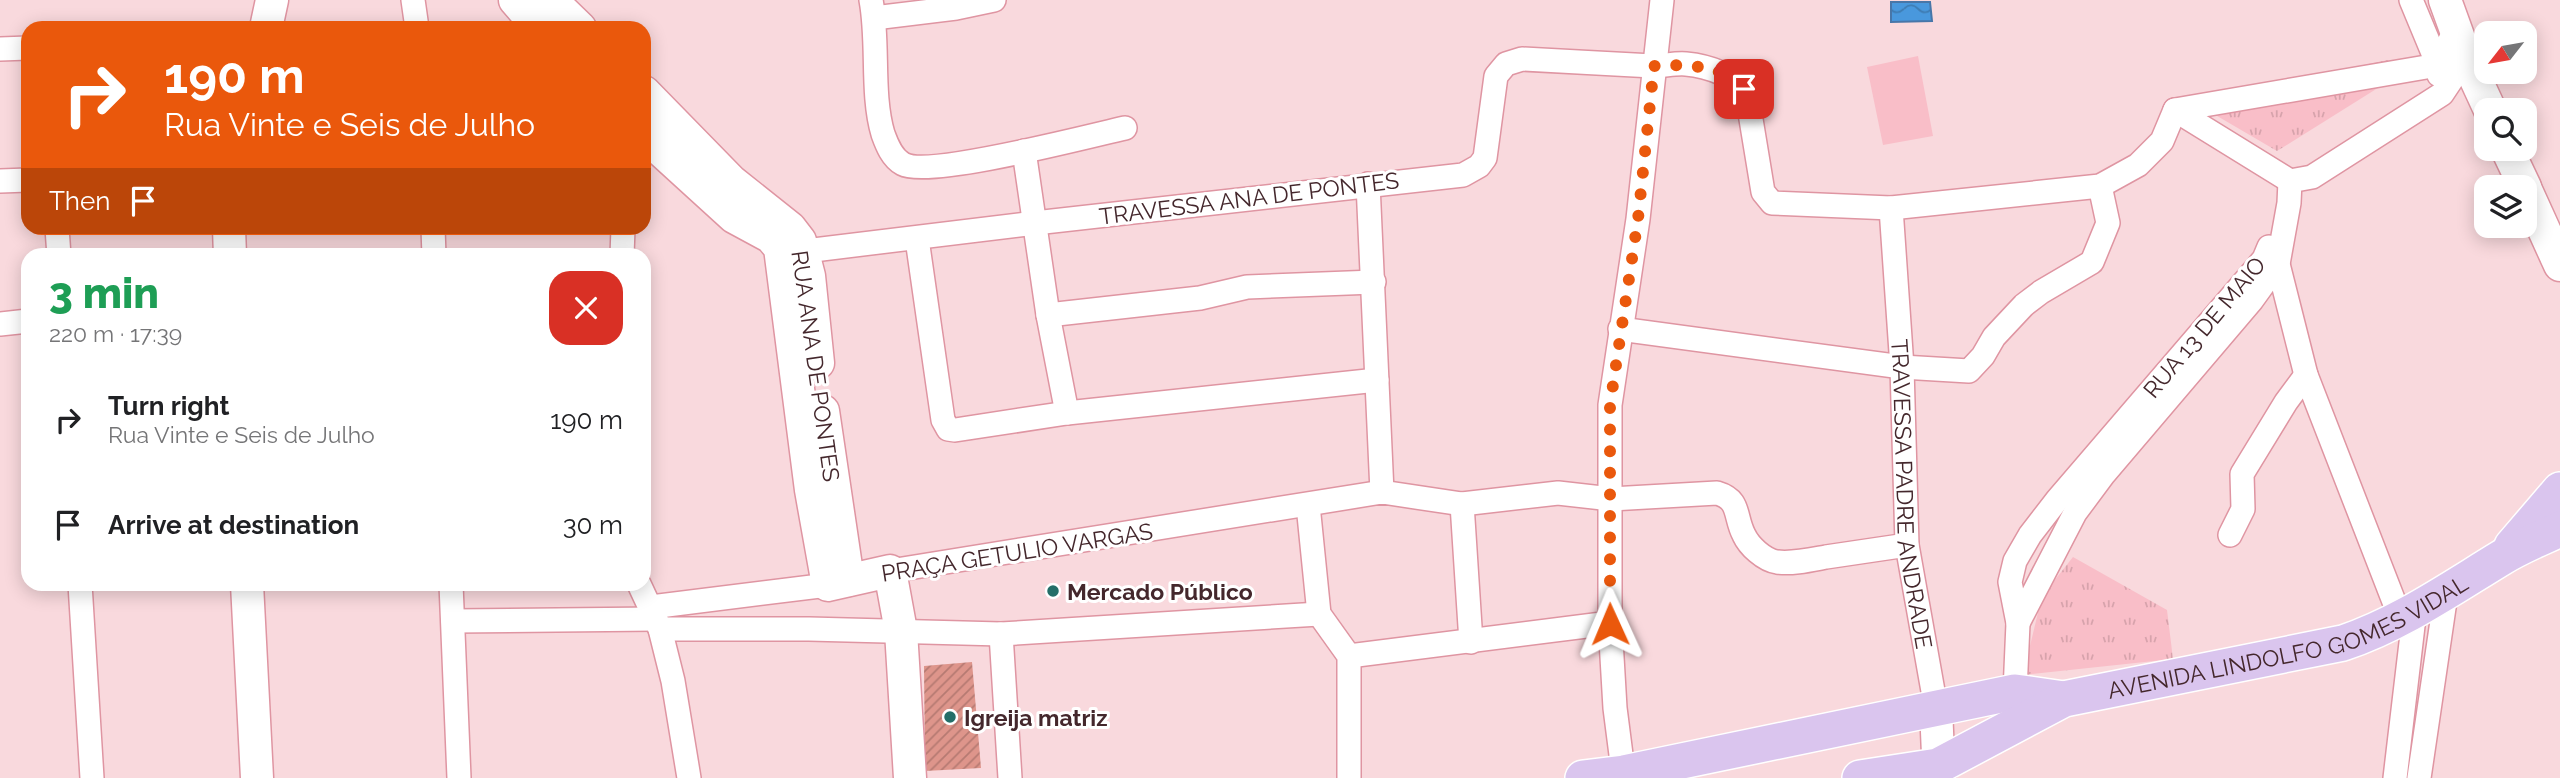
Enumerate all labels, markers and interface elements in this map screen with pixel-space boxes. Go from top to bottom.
north arrow [2474,21,2538,84]
map controls [2474,21,2537,238]
text: 190 m [164,47,305,104]
icon: right [49,49,140,140]
pin [1714,59,1774,119]
icon: arrive [1725,70,1763,108]
button: search [2474,98,2537,161]
text: Rua Vinte e Seis de Julho [164,106,535,143]
street label: TRAVESSA ANA DE PONTES [1098,166,1400,230]
button: layers [2474,175,2537,238]
icon: arrive [124,182,162,220]
text: Then [49,186,110,216]
street label: RUA ANA DE PONTES [786,249,846,483]
street label: RUA 13 DE MAIO [2137,251,2271,403]
text: 3 min [49,269,159,318]
button: close [549,271,623,345]
text: 220 m · 17:39 [49,320,182,347]
street label: TRAVESSA PADRE ANDRADE [1887,338,1939,651]
text: Turn right [108,391,229,421]
icon: right [49,401,87,439]
text: 190 m [550,405,623,435]
text: Rua Vinte e Seis de Julho [108,421,375,448]
icon: arrive [49,506,87,544]
text: Arrive at destination [108,510,359,540]
text: 30 m [563,510,623,540]
street label: PRAÇA GETULIO VARGAS [879,517,1155,587]
street label: AVENIDA LINDOLFO GOMES VIDAL [2105,569,2473,703]
place label: Mercado Público [1067,578,1253,605]
marker: Mercado Público [1045,583,1061,599]
position arrow [1573,587,1647,661]
place label: Igreija matriz [964,704,1108,731]
marker: Igreija matriz [942,709,958,725]

